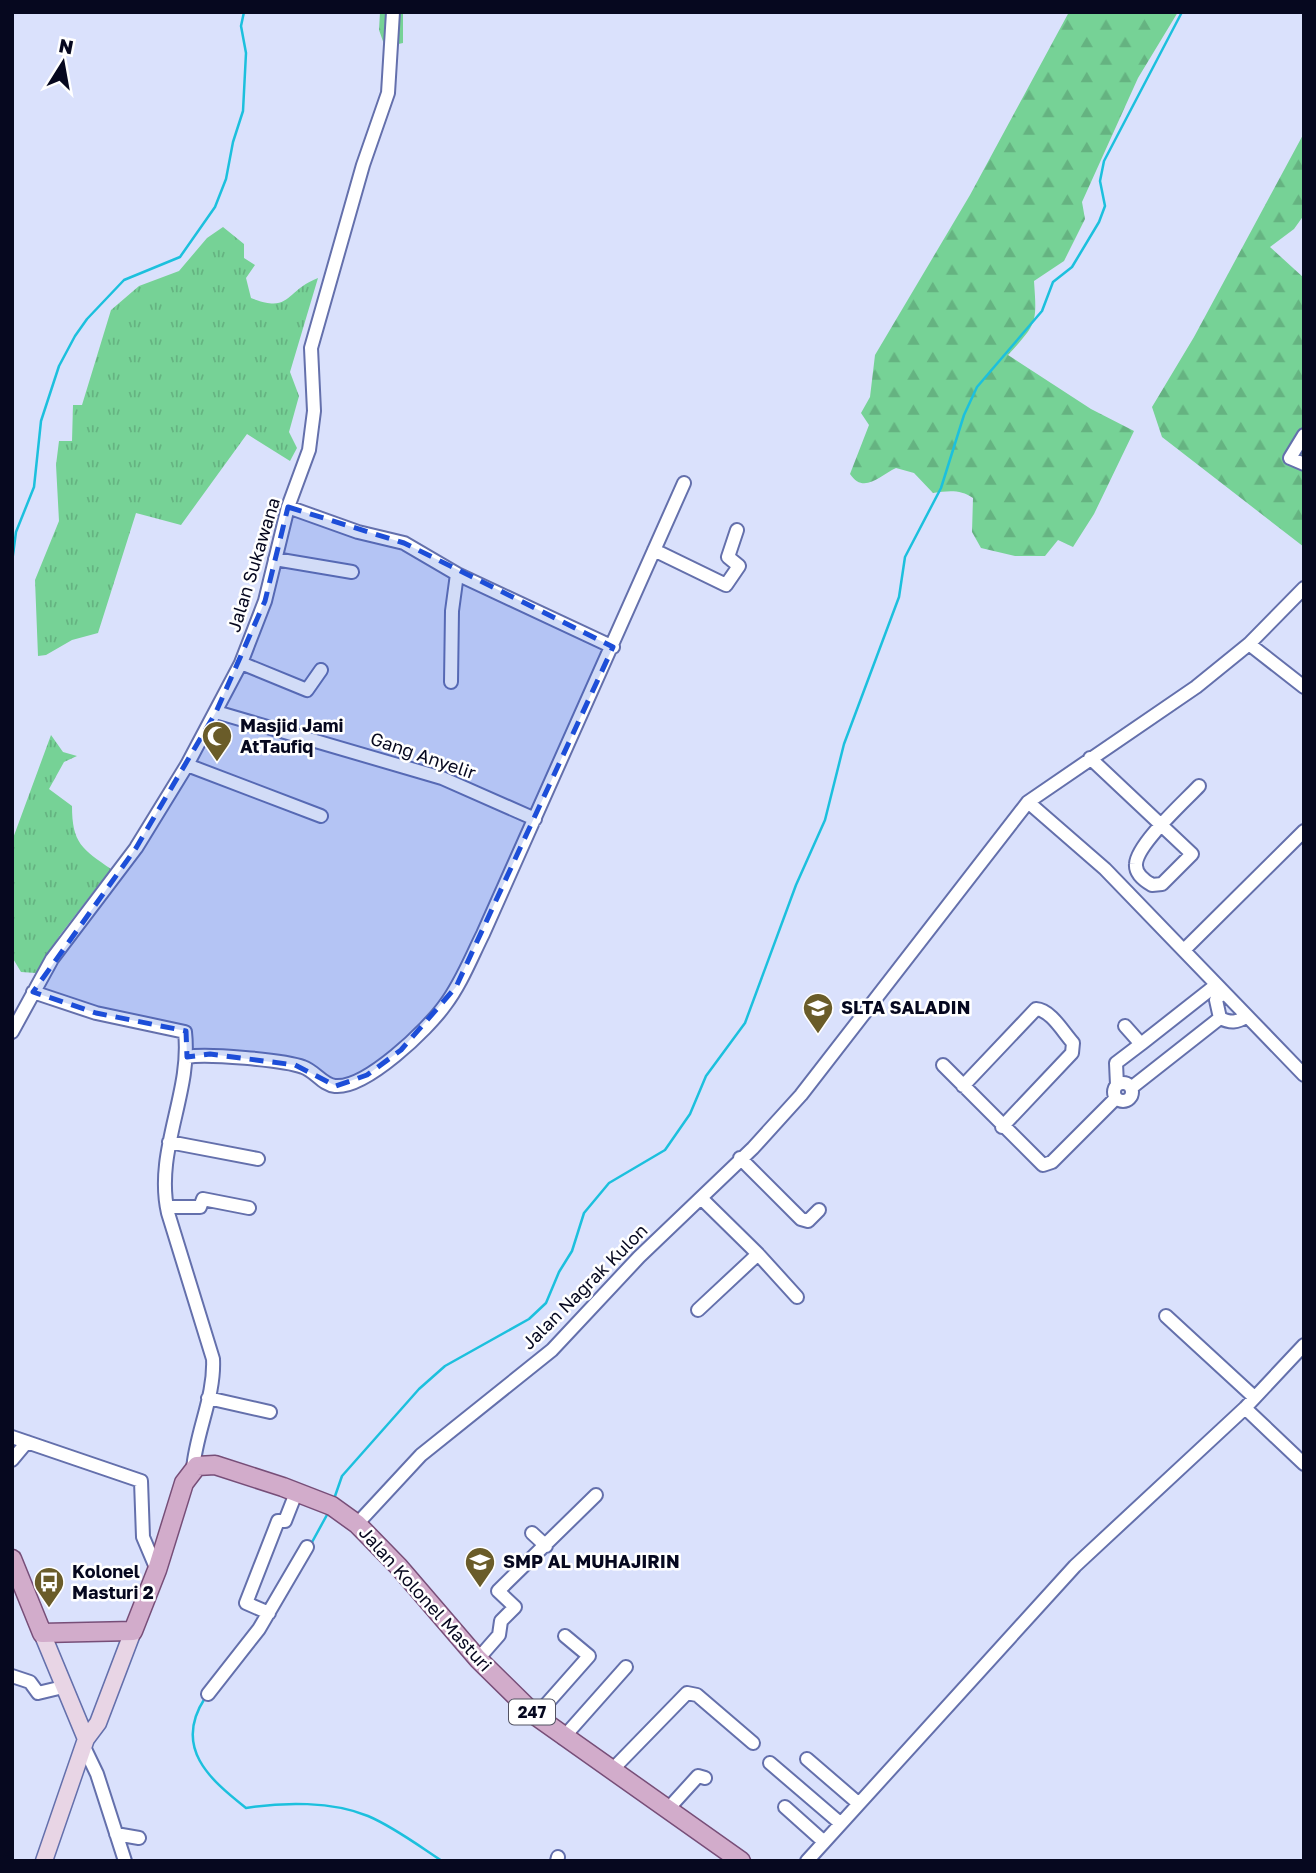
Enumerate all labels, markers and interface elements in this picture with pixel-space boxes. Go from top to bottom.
north arrow [28,28,98,98]
text: N [57,33,76,58]
street label: Jalan Sukawana [222,495,284,635]
place label: Masjid Jami AtTaufiq [240,714,343,757]
mosque icon: Masjid Jami AtTaufiq [200,719,234,763]
street label: Gang Anyelir [368,727,479,783]
school or university icon: SLTA SALADIN [801,991,835,1035]
place label: SLTA SALADIN [841,996,970,1018]
street label: Jalan Nagrak Kulon [517,1219,652,1354]
street label: Jalan Kolonel Masturi [355,1521,497,1675]
school or university icon: SMP AL MUHAJIRIN [463,1545,497,1589]
place label: SMP AL MUHAJIRIN [503,1550,680,1572]
place label: Kolonel Masturi 2 [72,1560,154,1603]
bus stop icon: Kolonel Masturi 2 [32,1565,66,1609]
road number: 247 [509,1700,555,1724]

